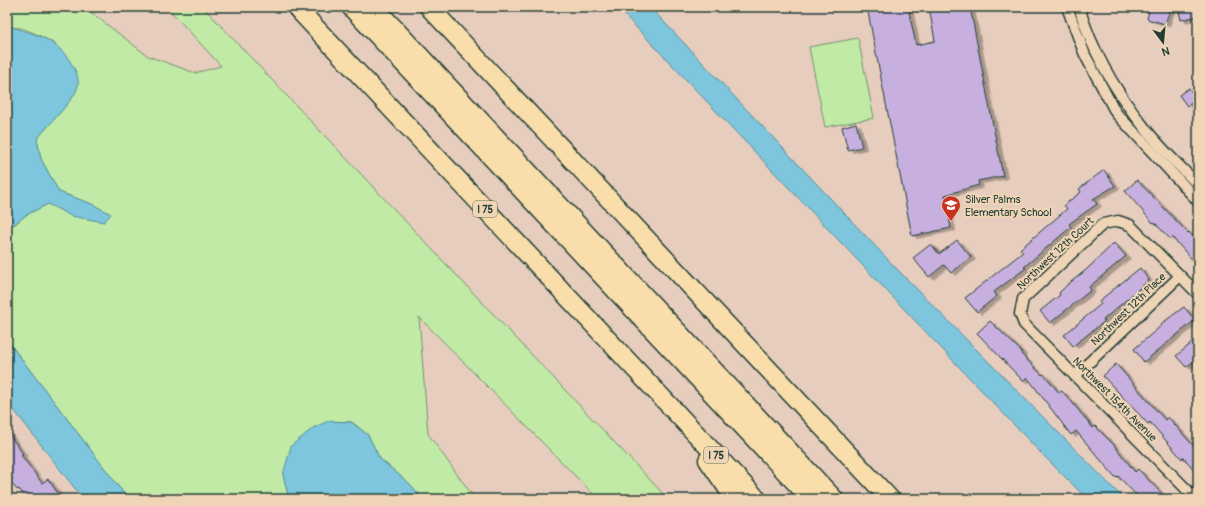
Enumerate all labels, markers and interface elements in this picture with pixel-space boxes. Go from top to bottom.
north arrow [1143,22,1183,62]
text: N [1160,44,1171,59]
place label: Silver Palms Elementary School [965,193,1052,219]
school or university icon: Silver Palms Elementary School [940,194,962,222]
road number: I 75 [473,201,497,217]
street label: Northwest 12th Court [1014,214,1097,292]
street label: Northwest 12th Place [1088,270,1169,348]
street label: Northwest 154th Avenue [1070,354,1160,445]
road number: I 75 [704,447,728,463]

